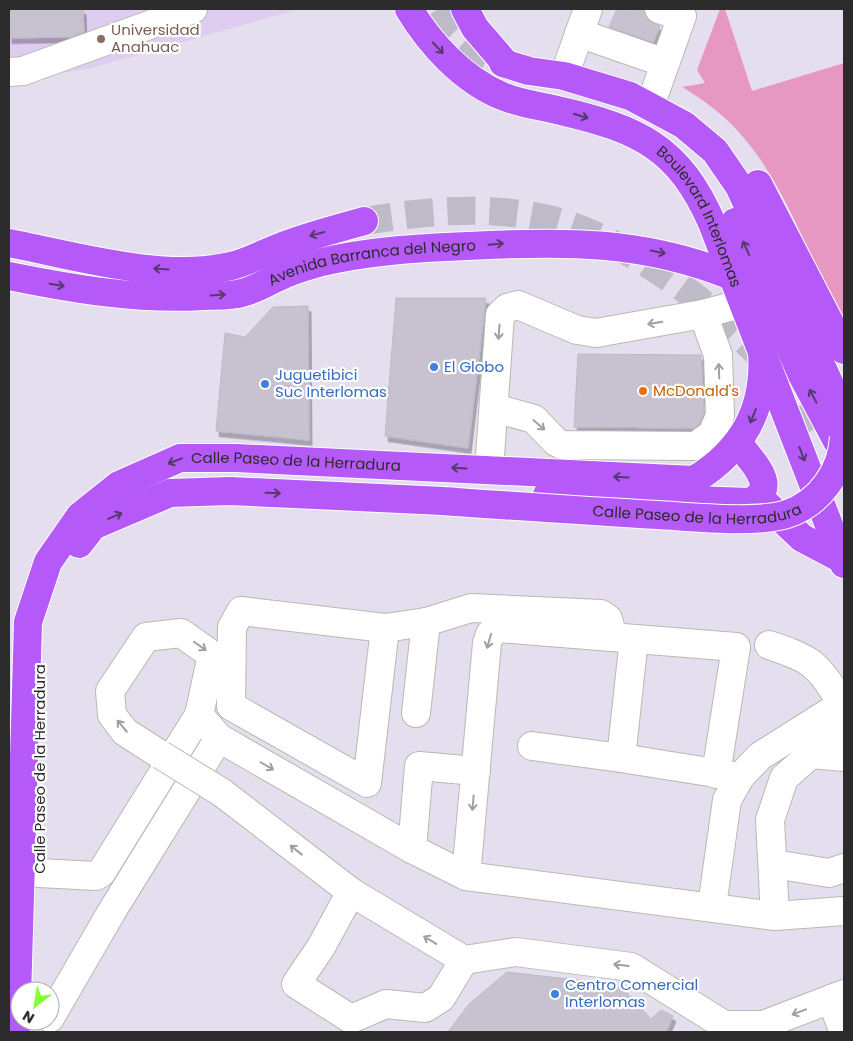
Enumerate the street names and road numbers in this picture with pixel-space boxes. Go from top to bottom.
street label: Boulevard Interlomas [652,141,747,290]
street label: Avenida Barranca del Negro [264,235,476,291]
street label: Calle Paseo de la Herradura [191,447,401,476]
street label: Calle Paseo de la Herradura [592,498,805,529]
street label: Calle Paseo de la Herradura [29,664,50,874]

